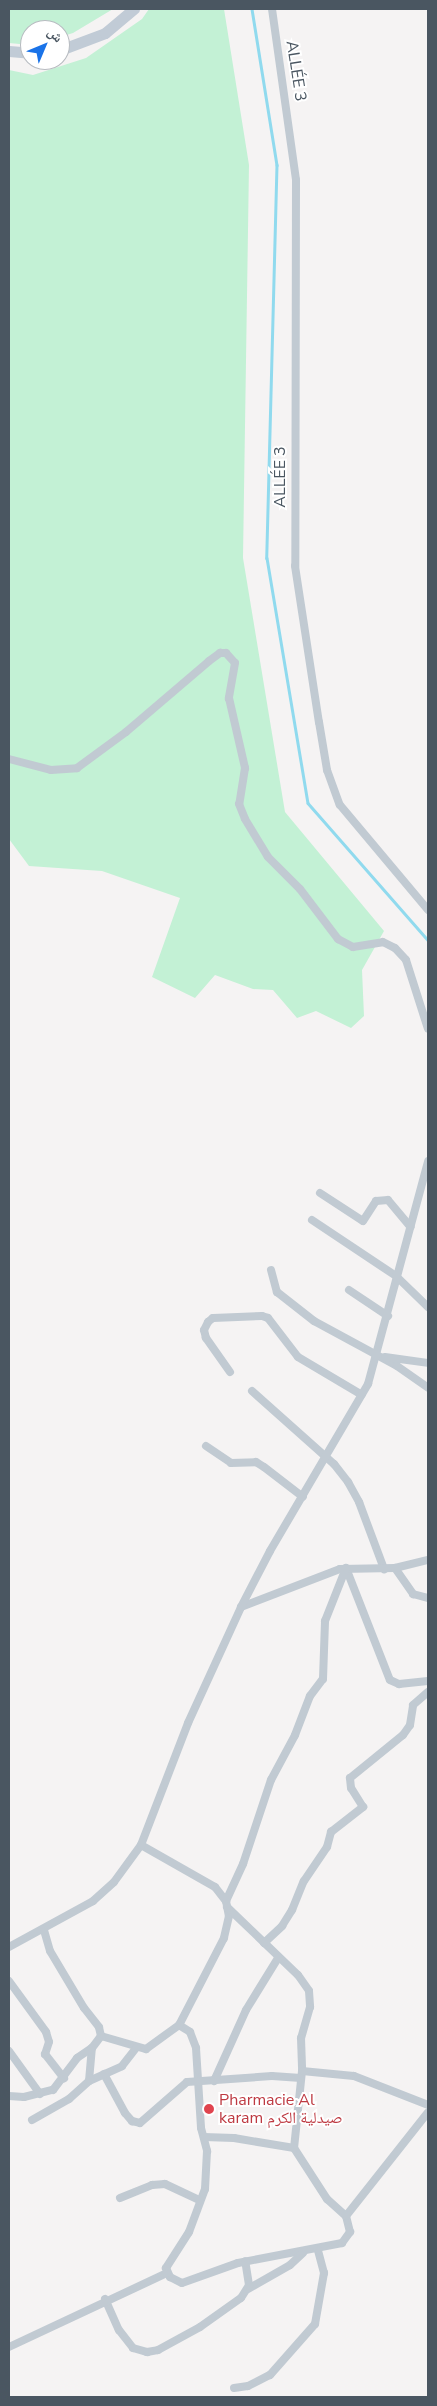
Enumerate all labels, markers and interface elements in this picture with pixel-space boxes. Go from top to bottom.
north arrow [20,20,70,70]
text: ش [43,23,67,47]
street label: ALLÉE 3 [282,39,310,103]
street label: ALLÉE 3 [270,446,290,508]
place label: Pharmacie Al karam صيدلية الكرم [219,2090,343,2128]
marker: Pharmacie Al karam صيدلية الكرم [203,2103,215,2115]

